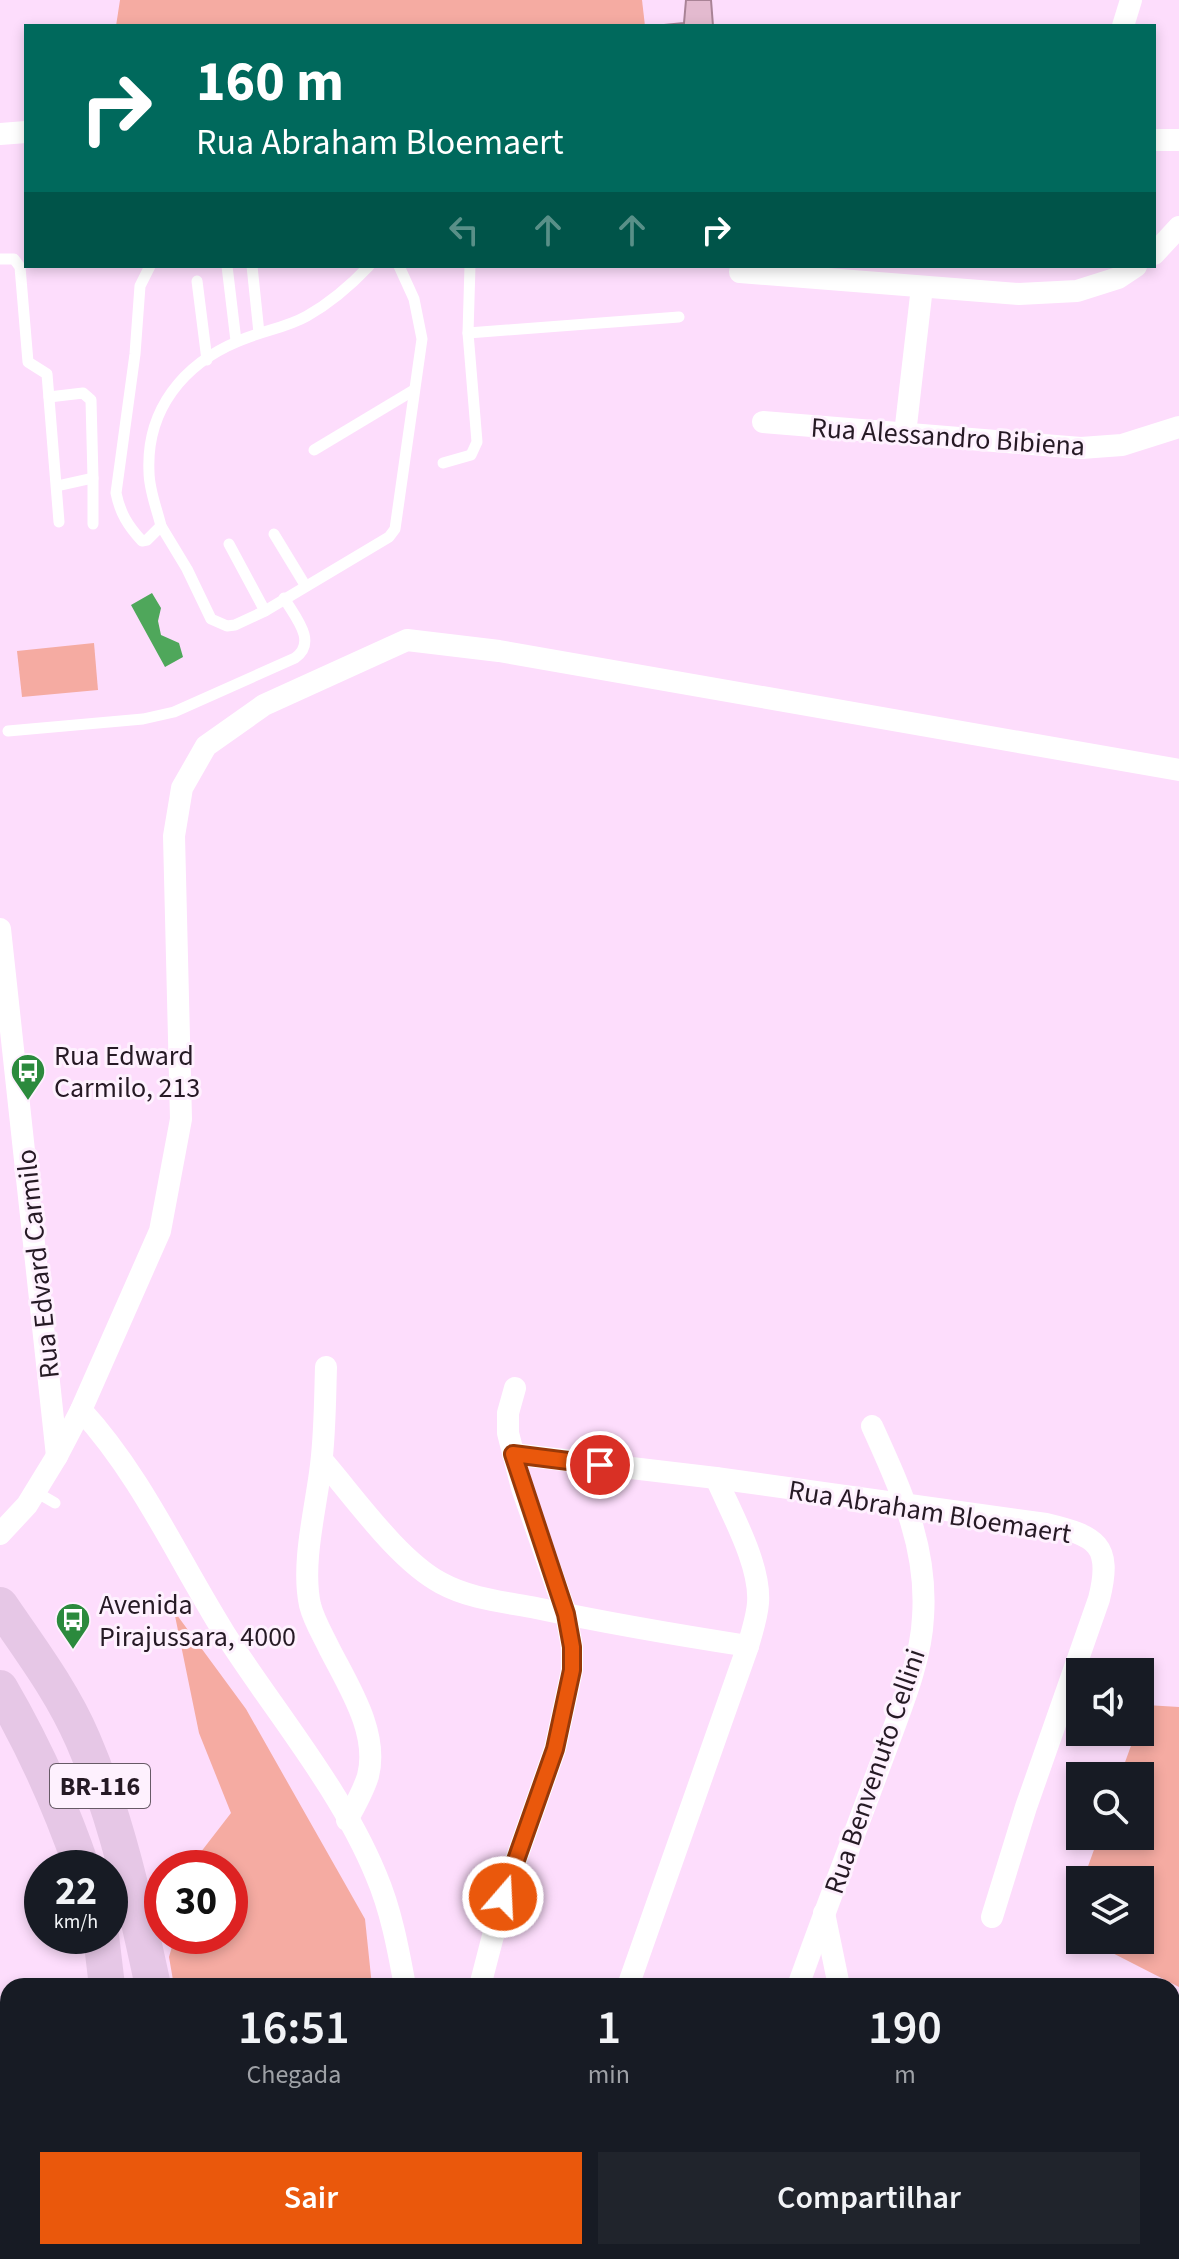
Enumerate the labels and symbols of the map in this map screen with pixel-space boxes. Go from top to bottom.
street label: Rua Alessandro Bibiena [809,407,1086,467]
place label: Rua Edward Carmilo, 213 [54,1036,200,1108]
bus stop icon: Rua Edward Carmilo, 213 [9,1052,47,1102]
street label: Rua Edvard Carmilo [6,1147,70,1381]
pin [566,1431,634,1499]
street label: Rua Abraham Bloemaert [785,1470,1075,1554]
place label: Avenida Pirajussara, 4000 [99,1585,296,1657]
bus stop icon: Avenida Pirajussara, 4000 [54,1601,92,1651]
street label: Rua Benvenuto Cellini [814,1643,936,1899]
road number: BR-116 [50,1764,150,1808]
speed limit sign: 30 [144,1850,248,1954]
position arrow [461,1855,545,1939]

